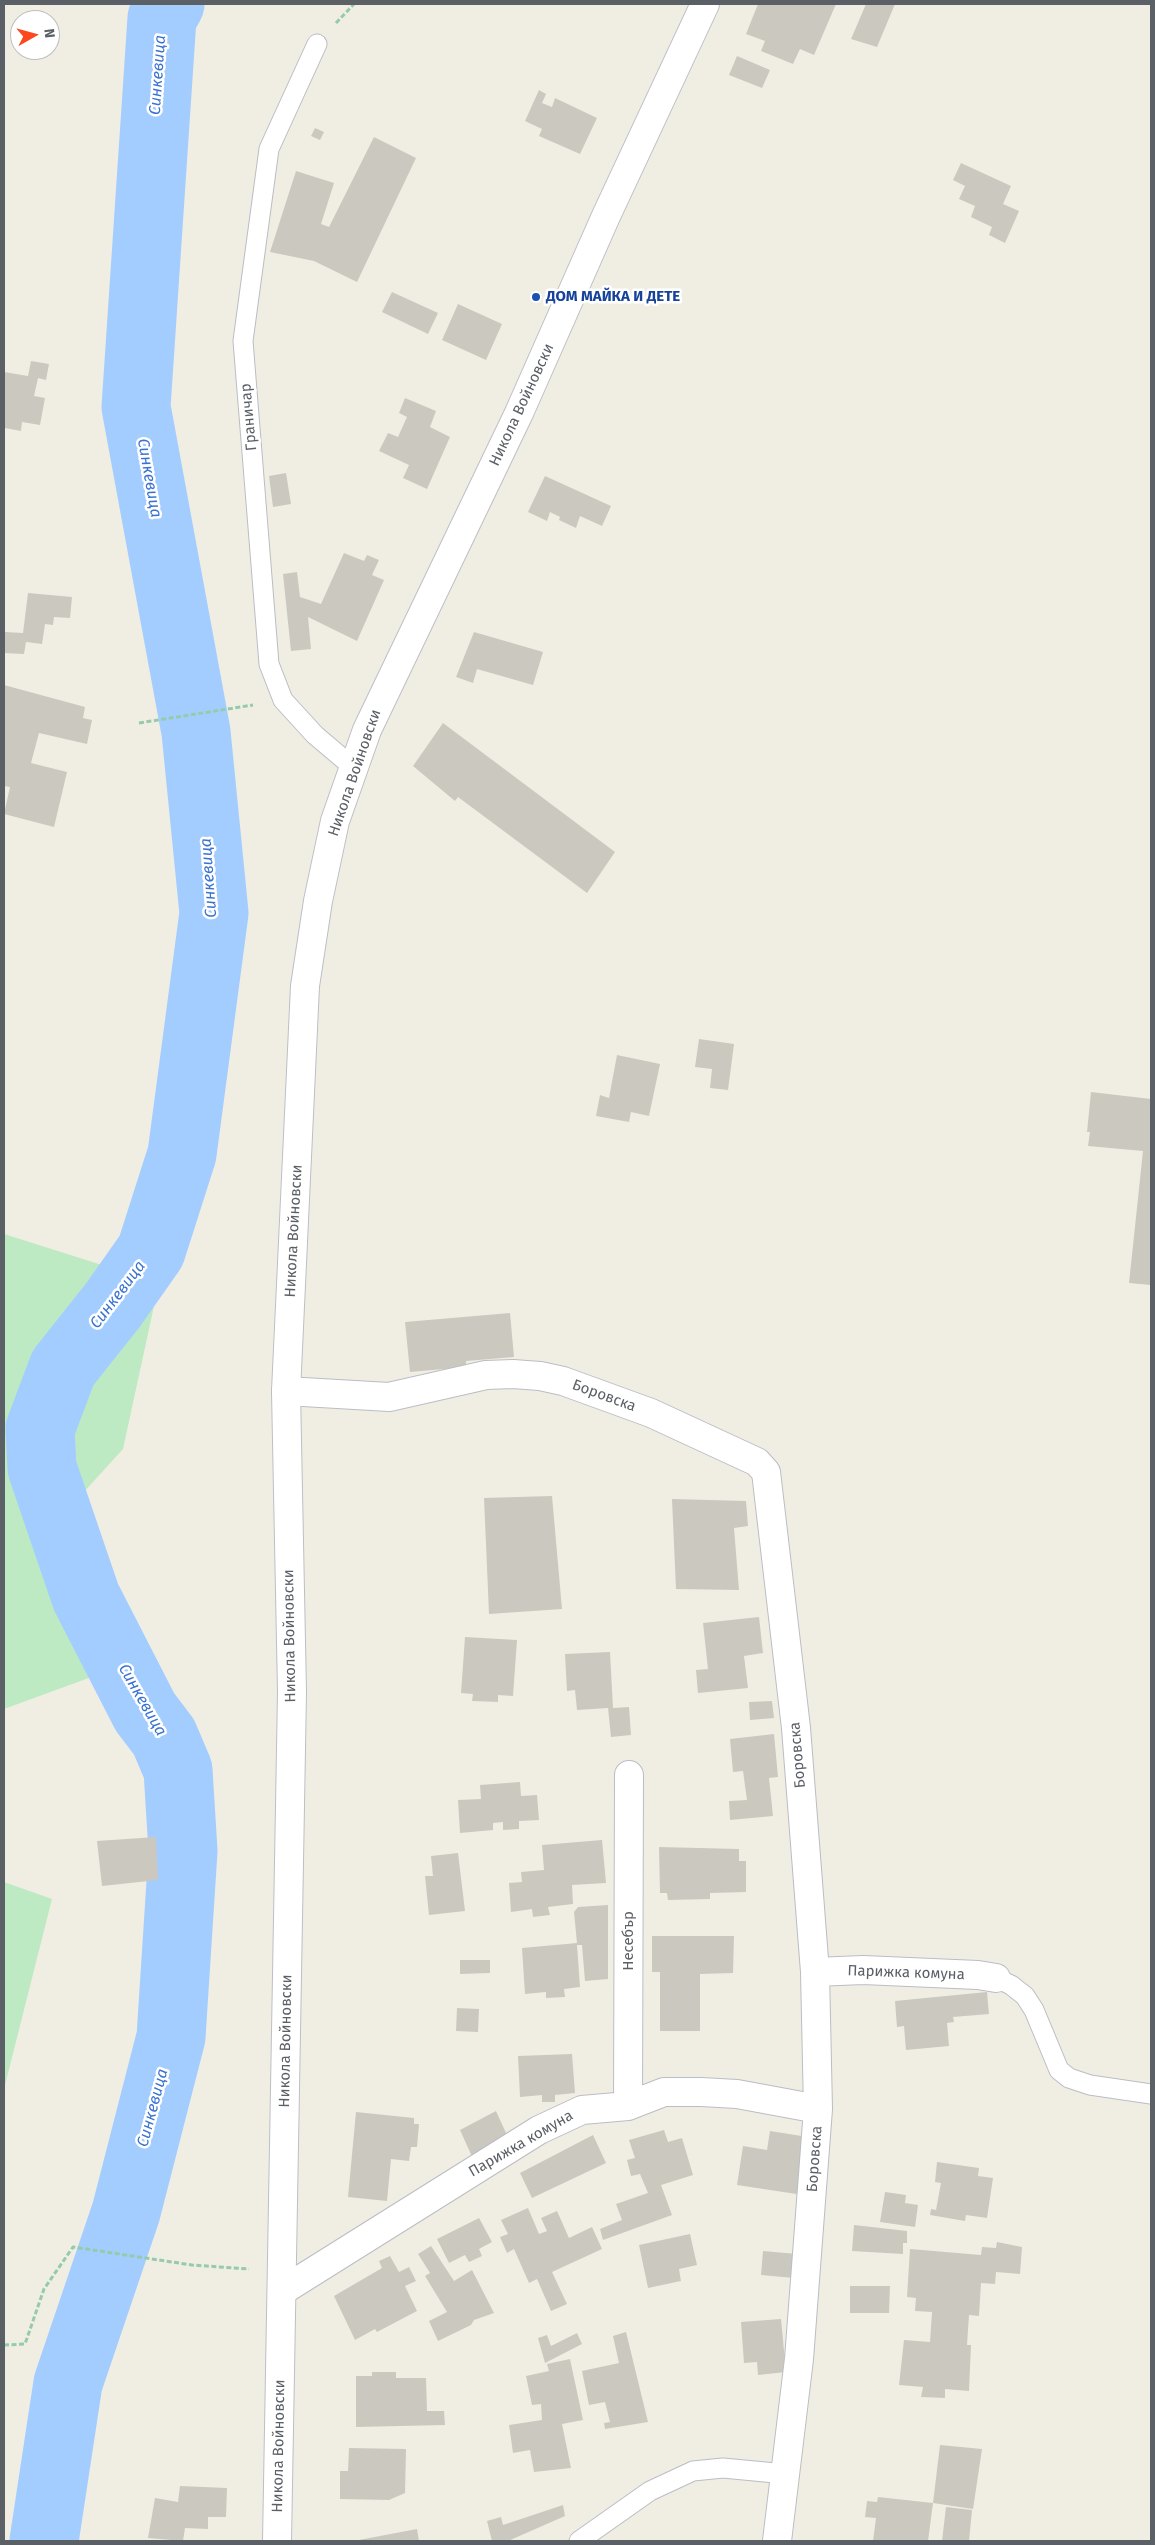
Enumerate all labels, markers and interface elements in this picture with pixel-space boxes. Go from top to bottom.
north arrow [10,10,60,60]
text: N [40,28,58,39]
water label: Синкевица [146,34,170,116]
place label: ДОМ МАЙКА И ДЕТЕ [546,288,680,306]
marker: ДОМ МАЙКА И ДЕТЕ [530,291,542,303]
street label: Никола Войновски [486,341,558,469]
street label: Граничар [237,382,261,452]
water label: Синкевица [133,437,165,519]
street label: Никола Войновски [325,707,385,839]
water label: Синкевица [197,837,221,919]
street label: Никола Войновски [282,1164,306,1298]
water label: Синкевица [86,1257,150,1333]
street label: Боровска [570,1376,638,1416]
street label: Никола Войновски [280,1569,300,1703]
water label: Синкевица [114,1661,170,1739]
street label: Боровска [786,1721,810,1789]
street label: Несебър [620,1911,638,1971]
street label: Парижка комуна [847,1962,965,1984]
street label: Никола Войновски [276,1974,296,2108]
water label: Синкевица [133,2067,173,2149]
street label: Парижка комуна [466,2107,576,2181]
street label: Боровска [804,2125,826,2193]
street label: Никола Войновски [269,2379,289,2513]

